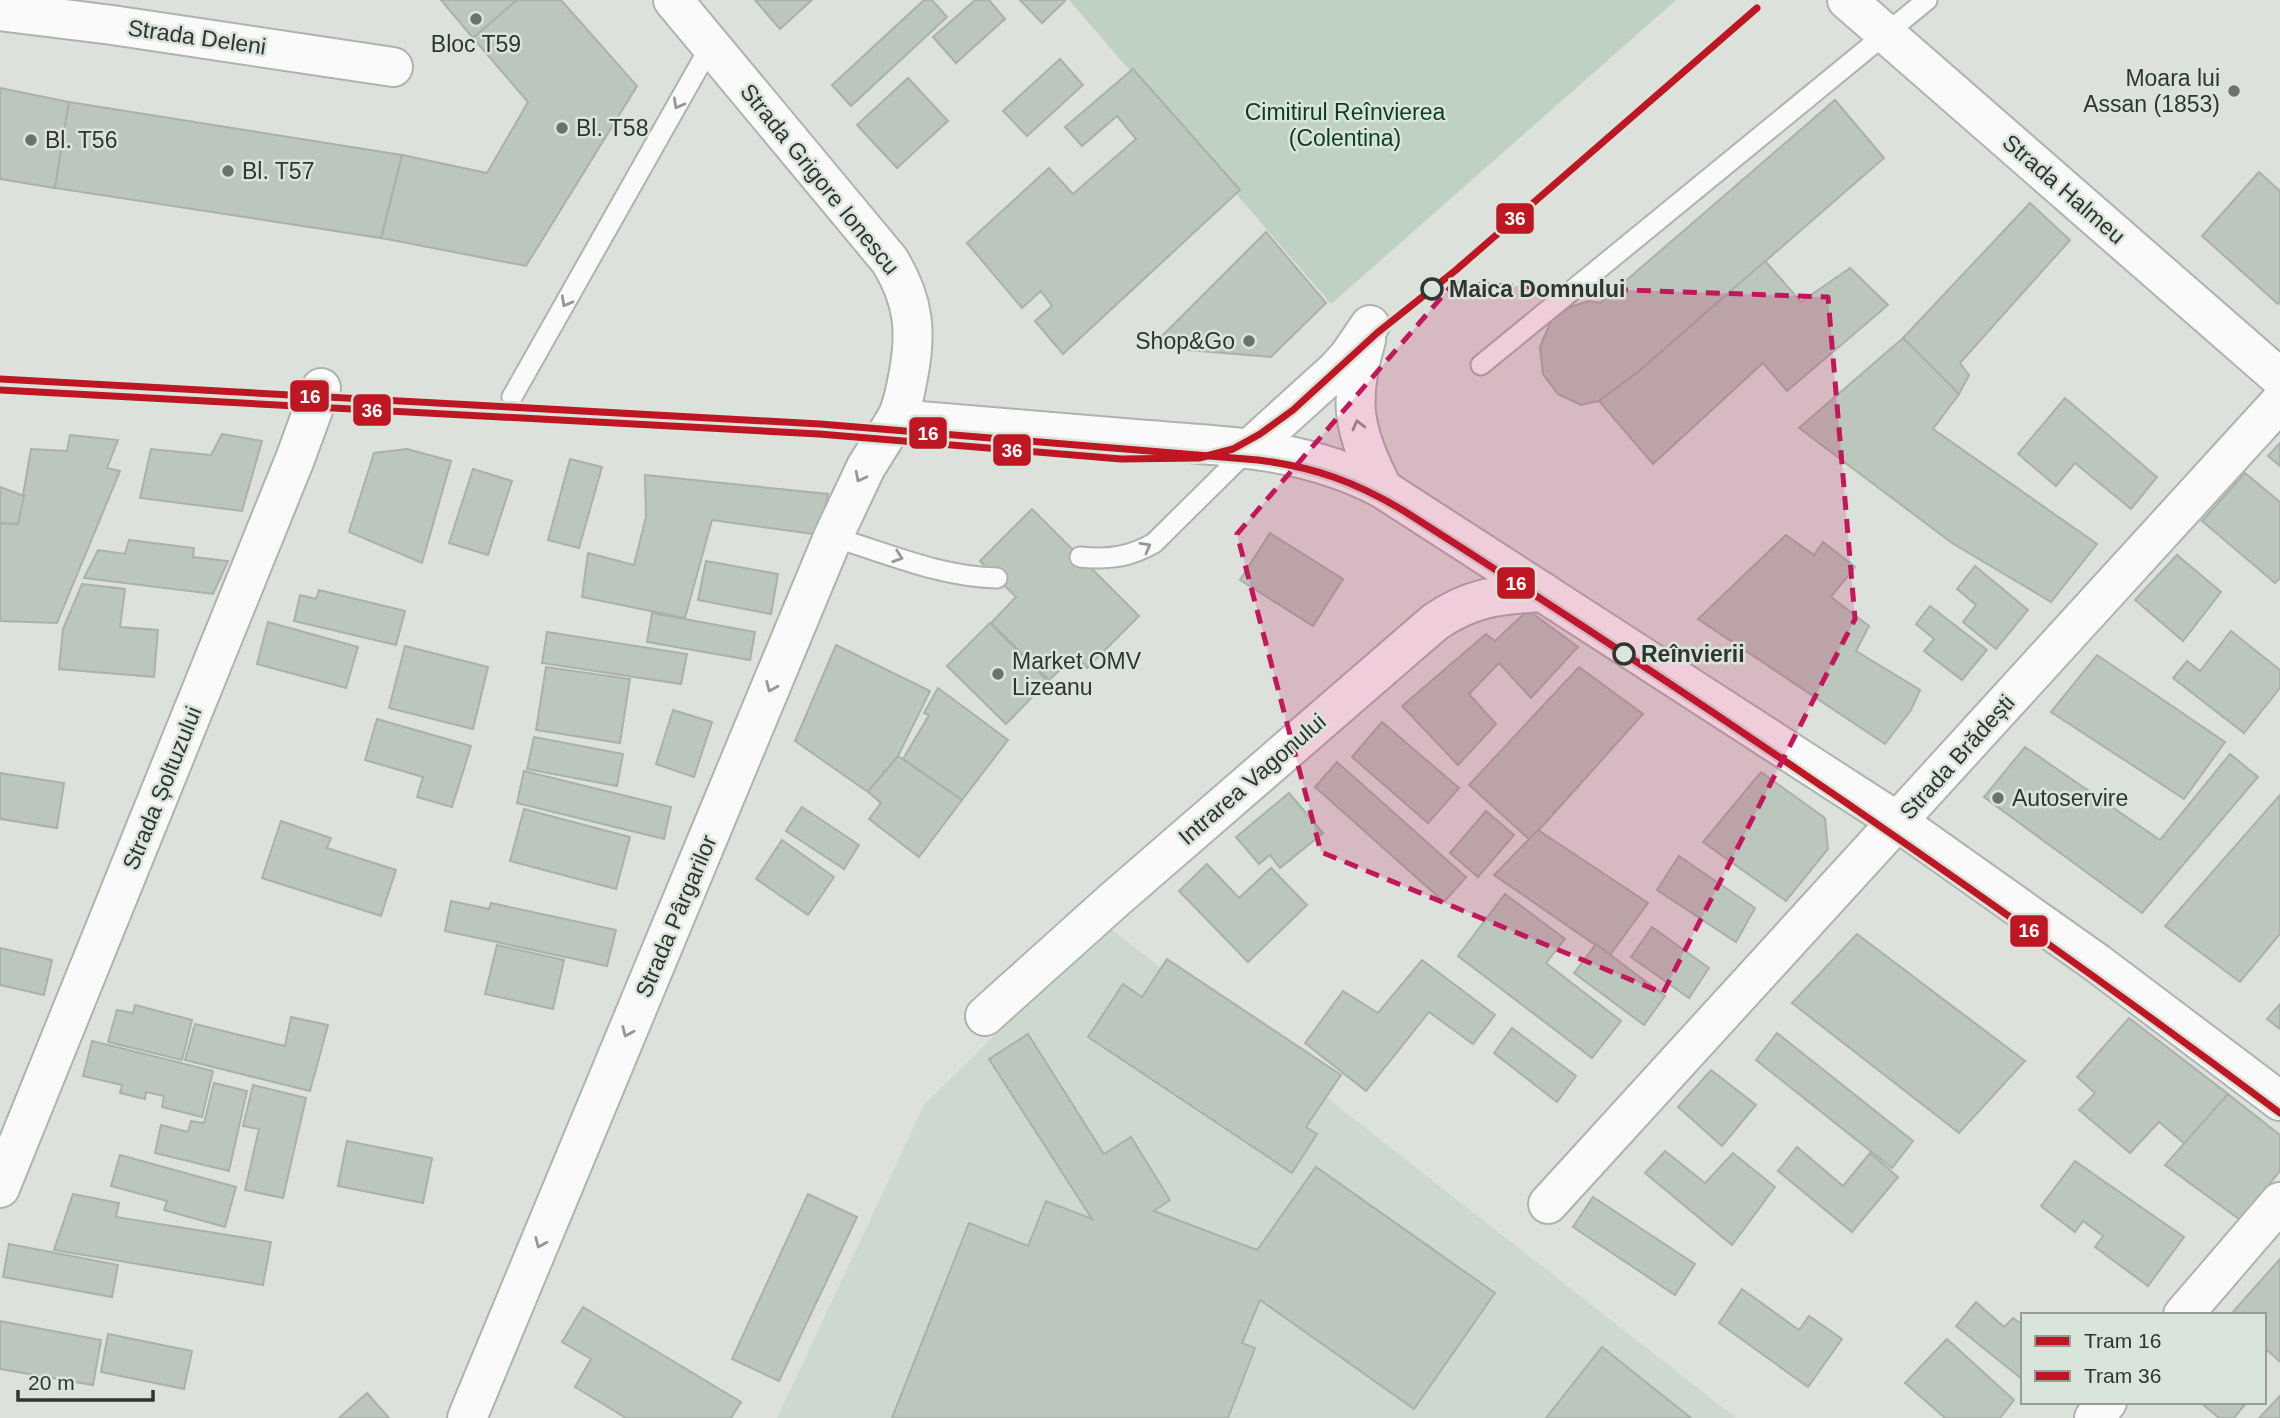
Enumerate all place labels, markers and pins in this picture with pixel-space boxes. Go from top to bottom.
marker: Bloc T59 [468,11,484,27]
place label: Bloc T59 [431,31,521,57]
place label: Moara lui Assan (1853) [2083,65,2220,117]
marker: Moara lui Assan (1853) [2226,83,2242,99]
place label: Bl. T58 [576,115,648,141]
marker: Bl. T58 [554,120,570,136]
place label: Bl. T56 [45,127,117,153]
marker: Bl. T56 [23,132,39,148]
place label: Bl. T57 [242,158,314,184]
marker: Bl. T57 [220,163,236,179]
place label: Maica Domnului [1449,276,1625,302]
marker: Maica Domnului [1421,278,1443,300]
place label: Shop&Go [1135,328,1235,354]
marker: Shop&Go [1241,333,1257,349]
place label: Reînvierii [1641,641,1745,667]
marker: Reînvierii [1613,643,1635,665]
place label: Market OMV Lizeanu [1012,648,1142,700]
marker: Market OMV Lizeanu [990,666,1006,682]
place label: Autoservire [2012,785,2128,811]
marker: Autoservire [1990,790,2006,806]

